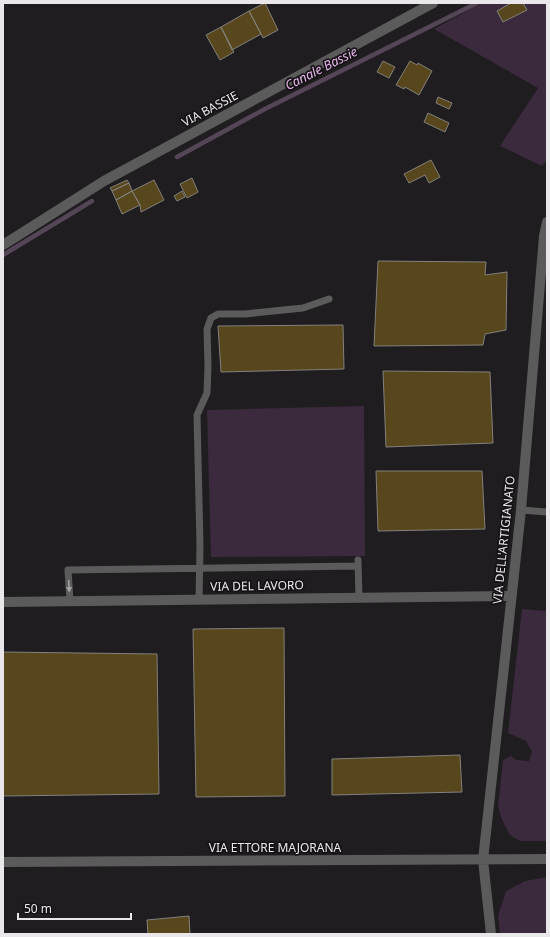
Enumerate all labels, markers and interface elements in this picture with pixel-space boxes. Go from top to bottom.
water label: Canale Bassie [282,42,361,94]
street label: VIA BASSIE [179,87,241,130]
street label: VIA DELL'ARTIGIANATO [488,475,519,605]
street label: VIA DEL LAVORO [210,576,304,595]
one-way arrow [66,580,72,593]
street label: VIA ETTORE MAJORANA [209,839,342,856]
scale bar [18,895,131,921]
text: 50 m [24,900,52,917]

